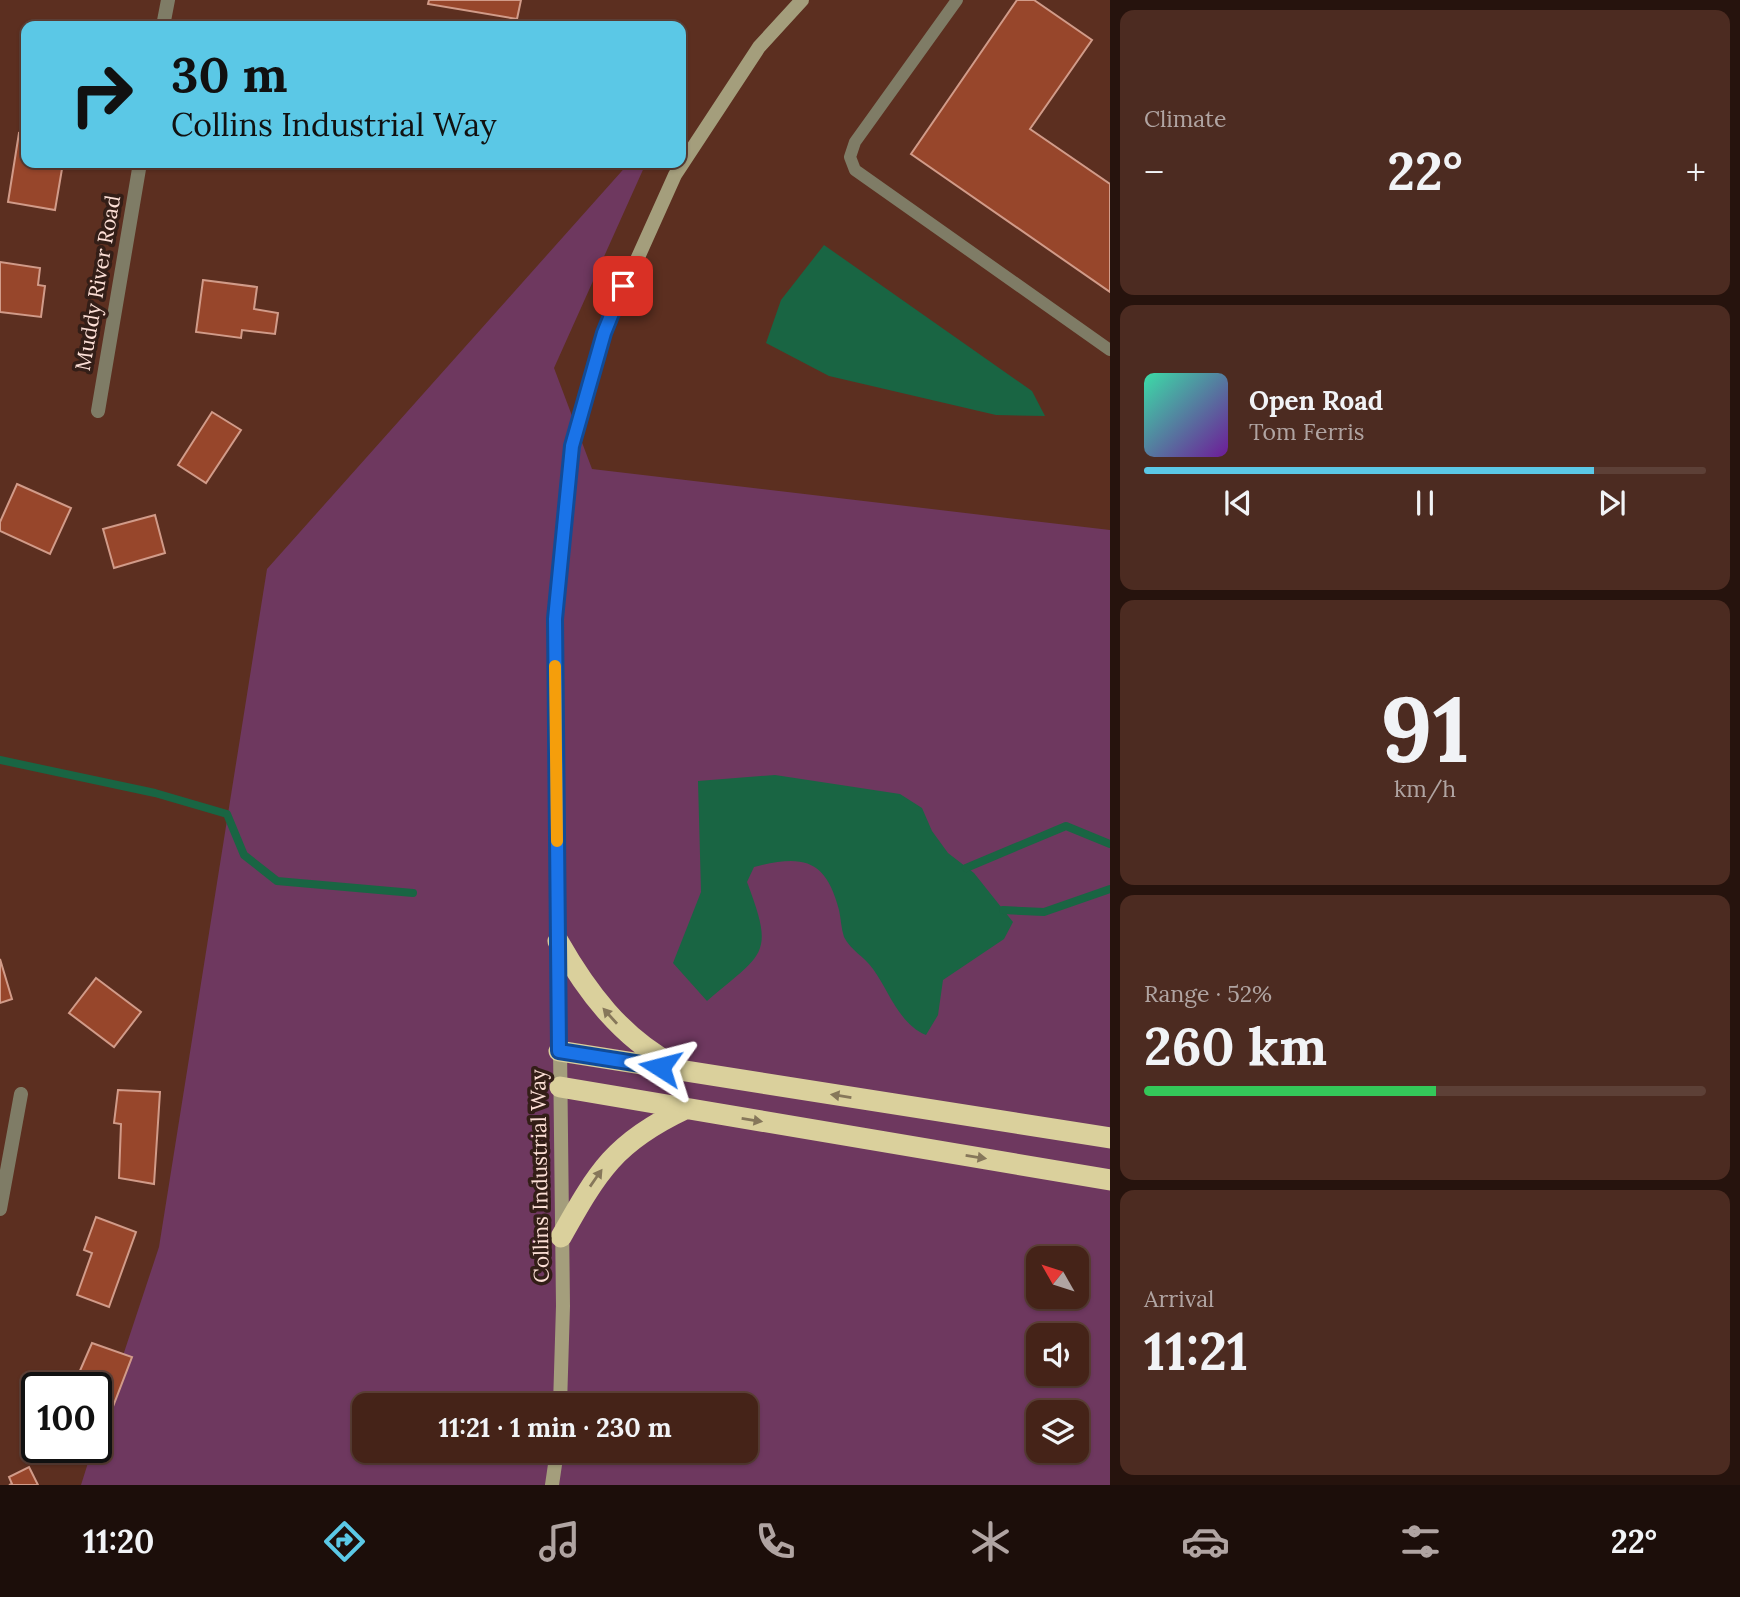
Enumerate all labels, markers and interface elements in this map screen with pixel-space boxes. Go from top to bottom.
text: 30 m [171,43,288,105]
icon: right [56,49,147,140]
text: Collins Industrial Way [171,104,497,145]
text: Climate [1144,104,1226,133]
text: 22° [1387,138,1463,204]
text: − [1144,148,1164,196]
text: + [1686,148,1706,196]
street label: Muddy River Road [69,193,126,373]
pin [593,256,653,316]
icon: arrive [604,267,642,305]
text: Open Road [1249,384,1383,417]
text: Tom Ferris [1249,417,1364,446]
icon: previous [1219,484,1257,522]
icon: pause [1406,484,1444,522]
icon: next [1593,484,1631,522]
text: 91 [1380,670,1470,787]
text: km/h [1394,774,1456,803]
text: Range · 52% [1144,979,1272,1008]
one-way arrow [602,1007,618,1025]
text: 260 km [1144,1013,1327,1079]
position arrow [623,1030,697,1104]
street label: Collins Industrial Way [524,1069,555,1283]
one-way arrow [830,1090,852,1101]
one-way arrow [741,1115,763,1126]
one-way arrow [965,1152,987,1163]
one-way arrow [588,1169,602,1187]
north arrow [1026,1246,1088,1309]
map controls [1026,1246,1089,1463]
text: Arrival [1144,1284,1214,1313]
text: 11:21 [1144,1318,1248,1384]
button: sound [1026,1323,1089,1386]
speed limit sign: 100 [21,1372,112,1463]
button: layers [1026,1400,1089,1463]
text: 11:21 · 1 min · 230 m [438,1411,672,1444]
icon: directions [320,1517,369,1566]
icon: music [535,1517,584,1566]
icon: phone [751,1517,800,1566]
icon: climate [966,1517,1015,1566]
icon: car [1181,1517,1230,1566]
icon: filters [1396,1517,1445,1566]
text: 11:20 [83,1521,154,1562]
text: 22° [1611,1521,1657,1562]

